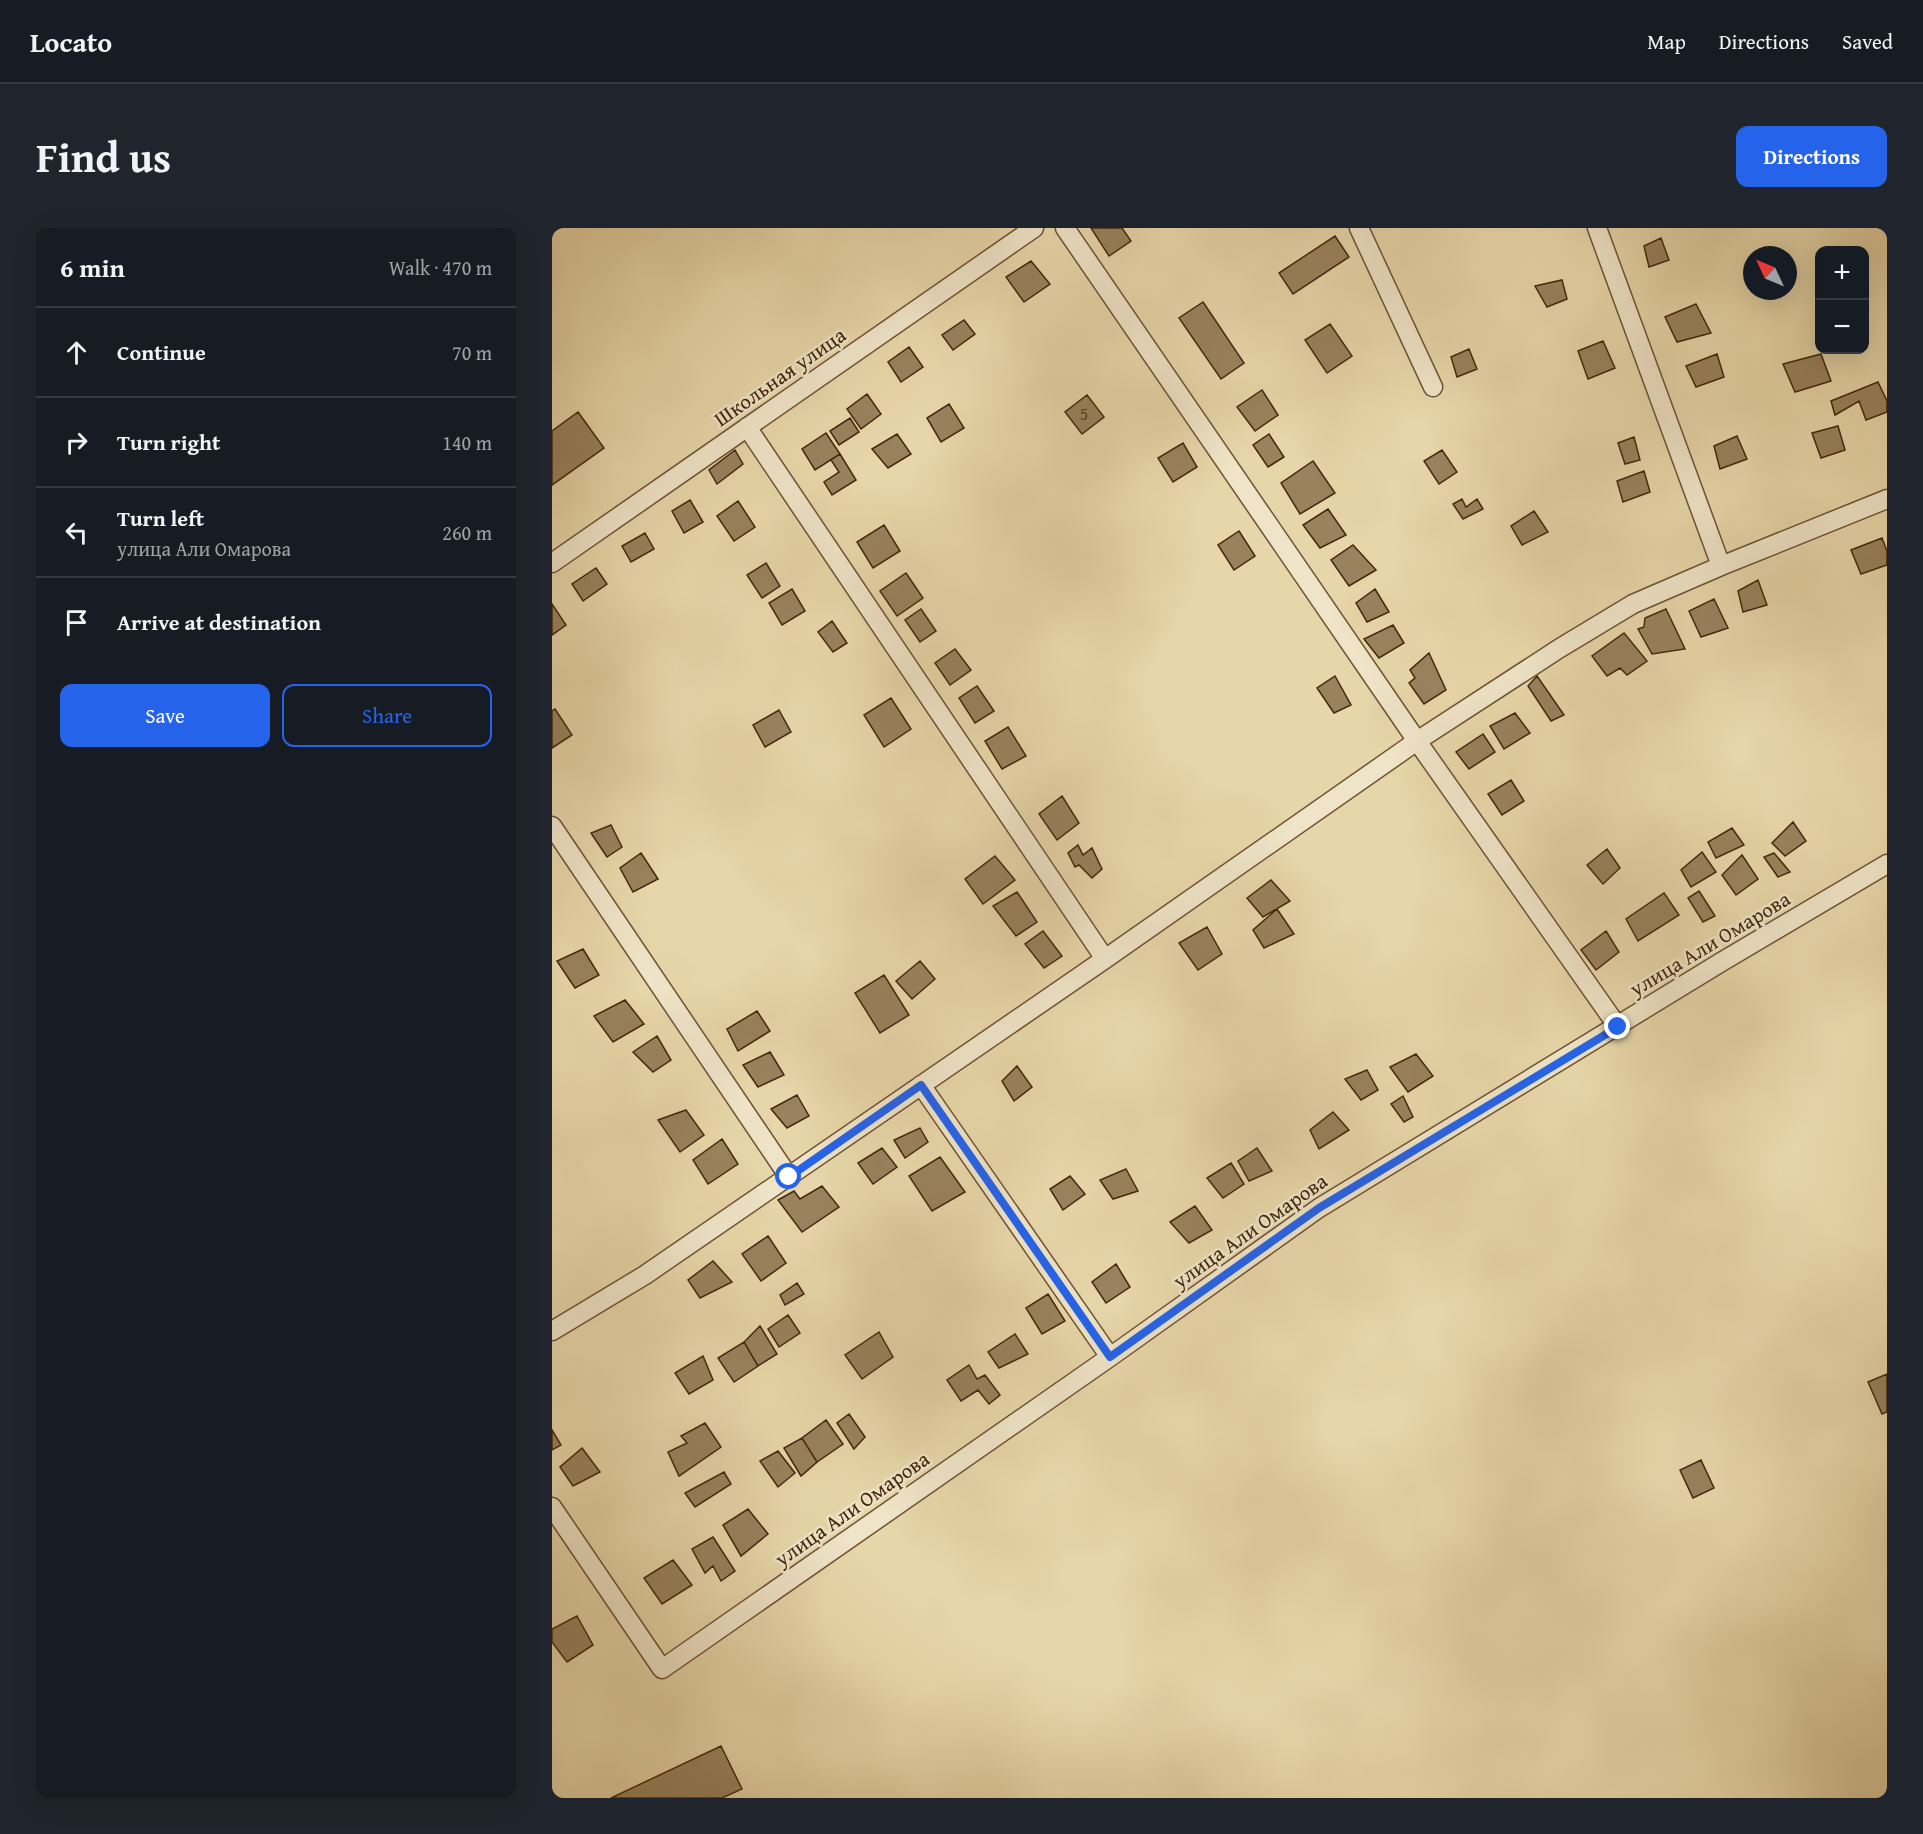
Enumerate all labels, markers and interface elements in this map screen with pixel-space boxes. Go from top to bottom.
text: Locato [30,21,112,62]
text: Map [1647,26,1686,57]
text: Directions [1719,26,1809,57]
text: Saved [1842,26,1893,57]
text: Find us [36,126,171,187]
button: Directions [1736,126,1887,187]
north arrow [1743,246,1797,300]
map controls [1815,246,1869,354]
button: + [1815,246,1869,300]
text: 6 min [60,248,125,287]
text: Walk · 470 m [389,253,492,282]
button: − [1815,300,1869,354]
street label: Школьная улица [707,319,852,434]
icon: ahead [60,336,93,369]
text: Continue [117,336,206,368]
text: 70 m [452,338,492,367]
house number: 5 [1080,400,1088,427]
icon: right [60,426,93,459]
text: Turn right [117,426,220,458]
text: 140 m [442,428,492,457]
text: Turn left [117,502,204,534]
icon: left [60,516,93,549]
text: 260 m [442,518,492,547]
text: улица Али Омарова [117,534,291,563]
icon: arrive [60,606,93,639]
text: Arrive at destination [117,606,321,638]
button: Save [60,684,270,747]
button: Share [282,684,492,747]
street label: улица Али Омарова [1623,883,1796,1004]
route end [1604,1013,1630,1039]
route start [775,1163,801,1189]
street label: улица Али Омарова [1165,1165,1333,1296]
street label: улица Али Омарова [767,1443,935,1574]

